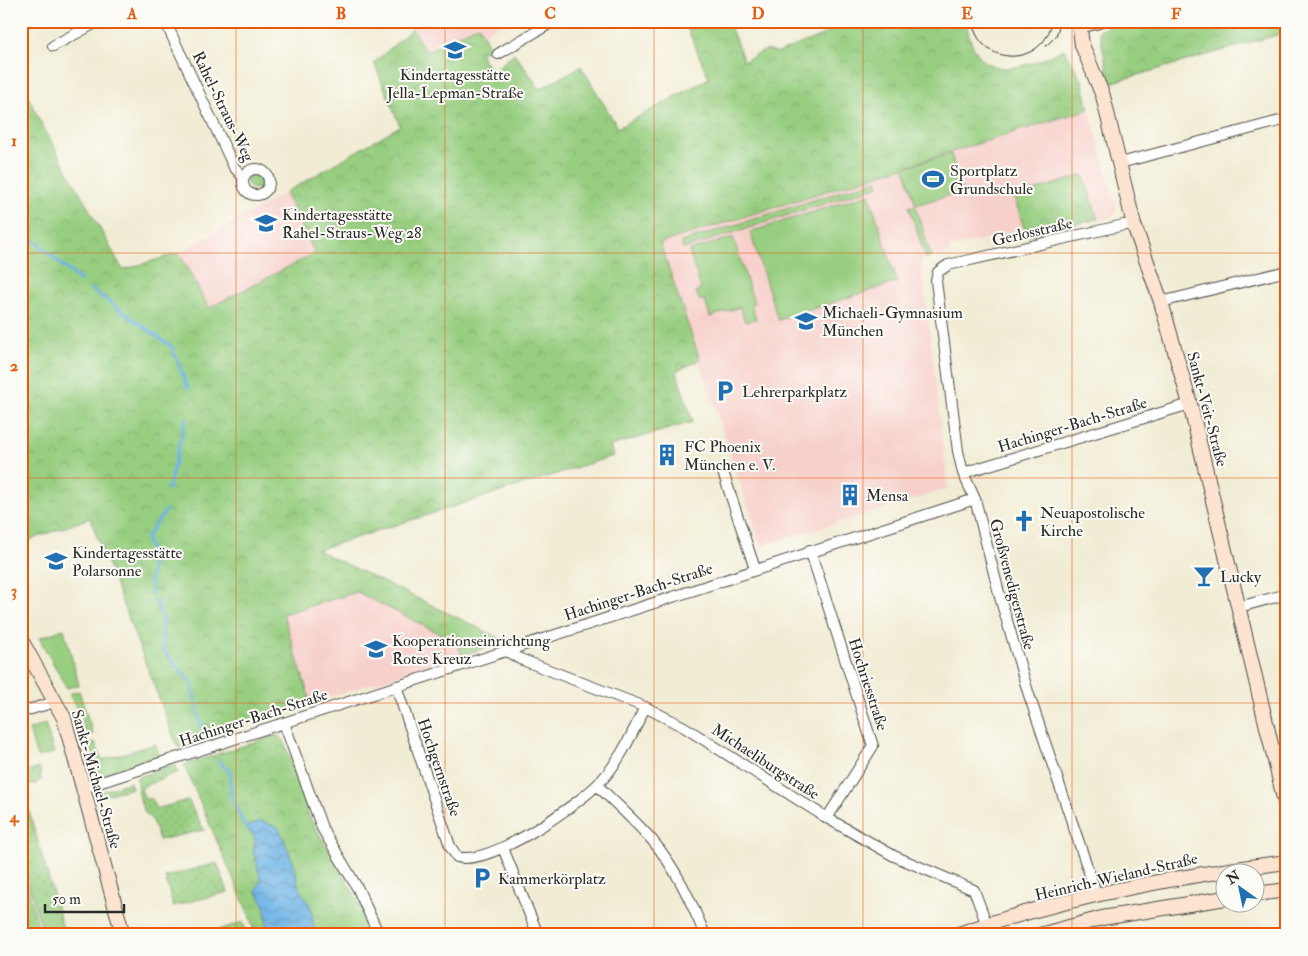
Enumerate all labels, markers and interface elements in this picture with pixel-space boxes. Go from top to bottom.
text: A [126,4,138,24]
text: B [336,4,346,24]
text: C [544,4,556,24]
text: D [751,4,765,24]
text: E [961,4,973,24]
text: F [1171,4,1181,24]
school or university icon: Kindertagesstätte Jella-Lepman-Straße [442,37,468,63]
street label: Rahel-Straus-Weg [188,48,259,166]
place label: Kindertagesstätte Jella-Lepman-Straße [386,65,524,104]
text: 1 [11,131,17,151]
place label: Sportplatz Grundschule [950,161,1033,199]
sports icon: Sportplatz Grundschule [920,166,946,192]
place label: Kindertagesstätte Rahel-Straus-Weg 28 [282,205,422,243]
school or university icon: Kindertagesstätte Rahel-Straus-Weg 28 [253,210,279,236]
street label: Gerlosstraße [990,213,1075,251]
place label: Michaeli-Gymnasium München [822,303,964,341]
school or university icon: Michaeli-Gymnasium München [793,308,819,334]
street label: Sankt-Veit-Straße [1182,350,1232,469]
text: 2 [10,356,18,376]
parking icon: Lehrerparkplatz [712,378,738,404]
place label: Lehrerparkplatz [742,382,847,403]
street label: Hachinger-Bach-Straße [995,393,1150,457]
place label: FC Phoenix München e. V. [684,437,775,475]
building icon: FC Phoenix München e. V. [654,442,680,468]
building icon: Mensa [837,482,863,508]
place label: Mensa [866,486,909,506]
place label: Neuapostolische Kirche [1040,503,1145,541]
church icon: Neuapostolische Kirche [1011,508,1037,534]
street label: Großvenedigerstraße [985,517,1039,652]
place label: Kindertagesstätte Polarsonne [72,543,183,581]
school or university icon: Kindertagesstätte Polarsonne [43,548,69,574]
street label: Hachinger-Bach-Straße [562,558,715,625]
bar icon: Lucky [1191,563,1217,589]
place label: Lucky [1220,567,1262,587]
text: 3 [11,581,17,601]
place label: Kooperationseinrichtung Rotes Kreuz [392,631,551,669]
street label: Hochriesstraße [844,635,893,733]
school or university icon: Kooperationseinrichtung Rotes Kreuz [363,636,389,662]
street label: Hachinger-Bach-Straße [177,684,330,751]
street label: Sankt-Michael-Straße [67,707,126,851]
street label: Hochgernstraße [413,715,465,819]
street label: Michaeliburgstraße [708,720,823,804]
text: 4 [9,807,20,827]
street label: Heinrich-Wieland-Straße [1033,848,1200,905]
north arrow [1216,864,1266,914]
parking icon: Kammerkörplatz [469,865,495,891]
text: N [1222,867,1243,889]
place label: Kammerkörplatz [498,869,606,890]
scale bar [45,881,124,913]
text: 50 m [52,890,81,909]

